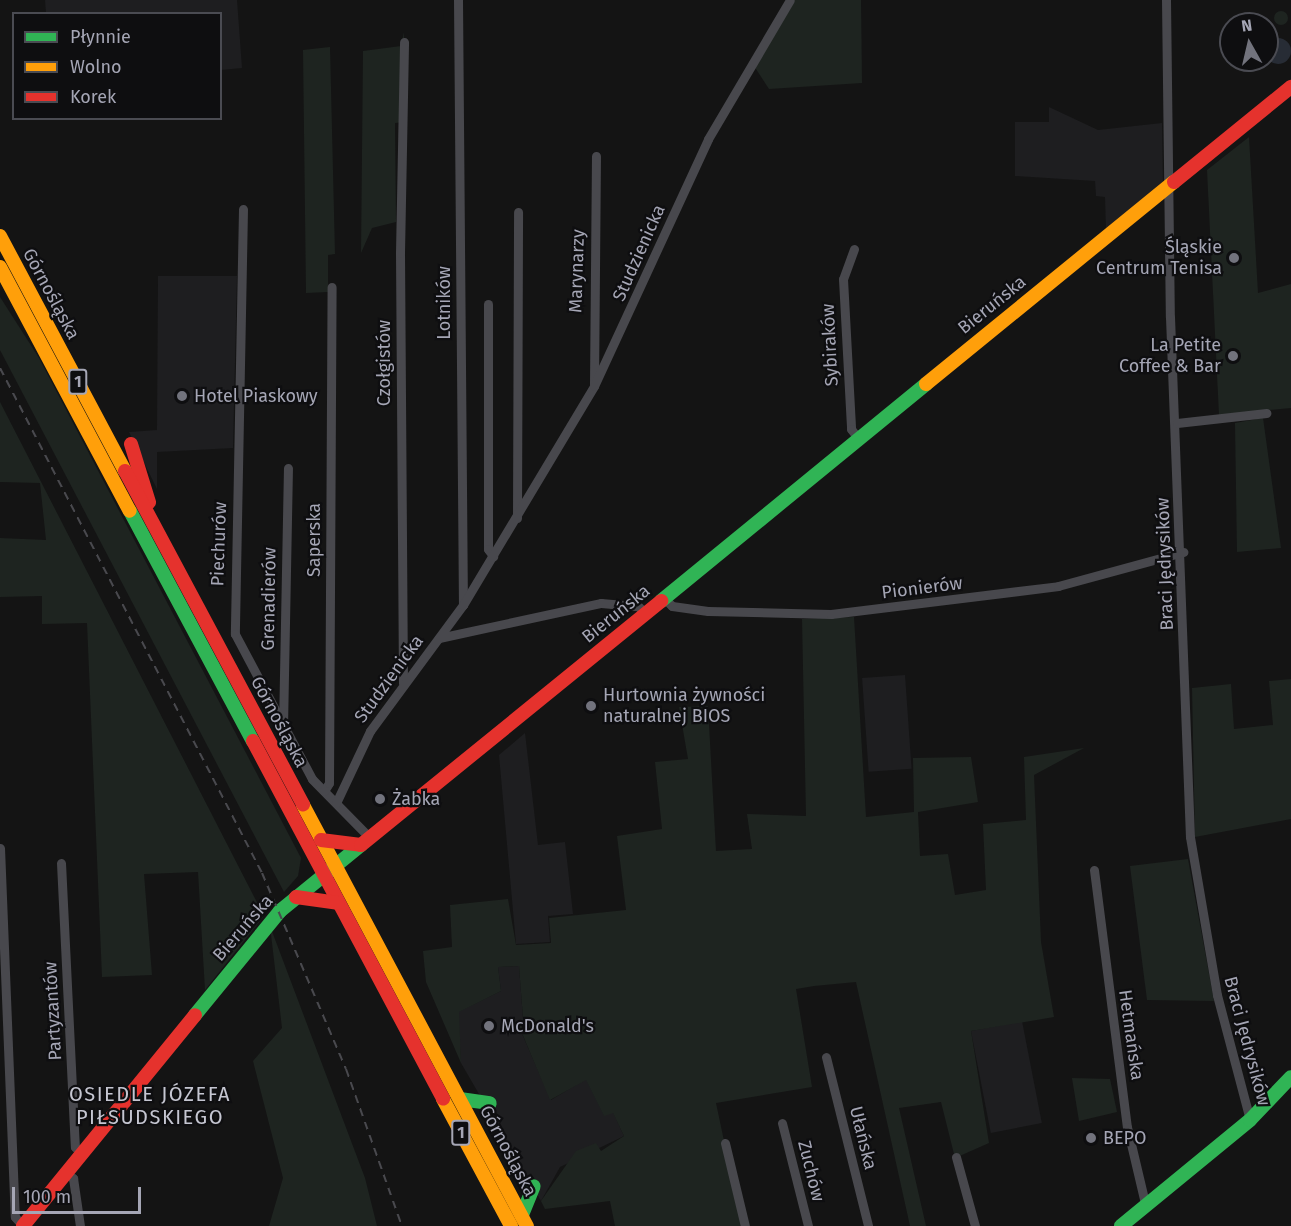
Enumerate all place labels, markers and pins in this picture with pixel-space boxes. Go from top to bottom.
place label: Śląskie Centrum Tenisa [1096,237,1222,280]
marker: Śląskie Centrum Tenisa [1227,251,1241,265]
place label: La Petite Coffee & Bar [1119,335,1221,378]
marker: La Petite Coffee & Bar [1226,349,1240,363]
place label: Hotel Piaskowy [194,385,318,407]
marker: Hotel Piaskowy [175,389,189,403]
place label: Hurtownia żywności naturalnej BIOS [603,685,765,728]
marker: Hurtownia żywności naturalnej BIOS [584,699,598,713]
place label: Żabka [392,788,440,810]
marker: Żabka [373,792,387,806]
place label: McDonald's [501,1015,594,1037]
marker: McDonald's [482,1019,496,1033]
place label: BEPO [1103,1127,1146,1149]
marker: BEPO [1084,1131,1098,1145]

